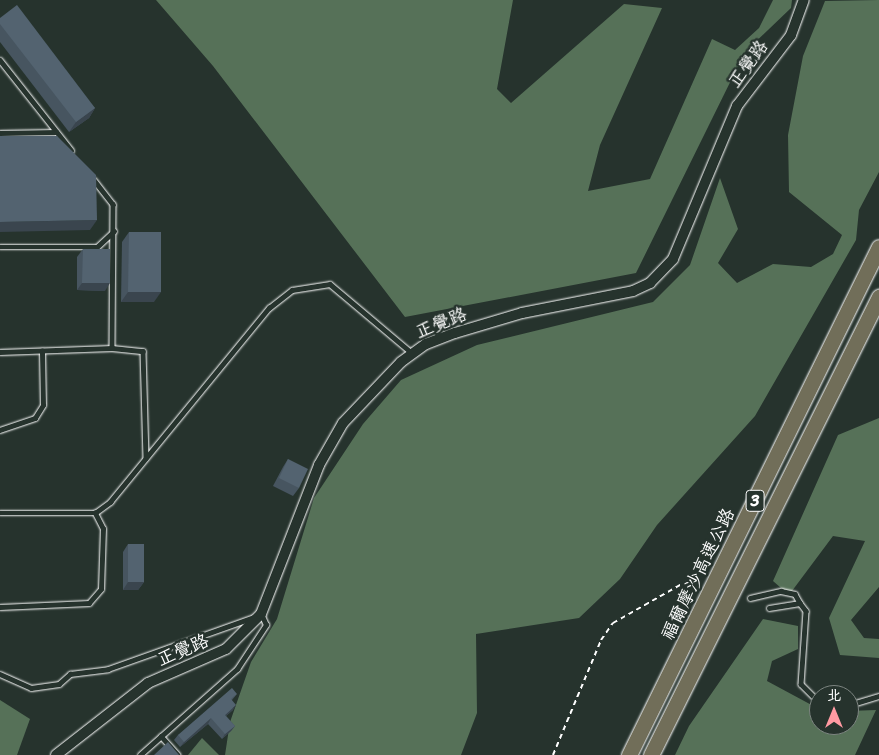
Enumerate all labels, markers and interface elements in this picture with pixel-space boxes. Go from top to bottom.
street label: 正覺路 [723,36,773,92]
street label: 正覺路 [412,303,470,343]
road number: 3 [745,488,765,514]
street label: 福爾摩沙高速公路 [657,505,739,643]
street label: 正覺路 [154,630,212,670]
text: 北 [827,683,841,708]
north arrow [809,685,859,735]

